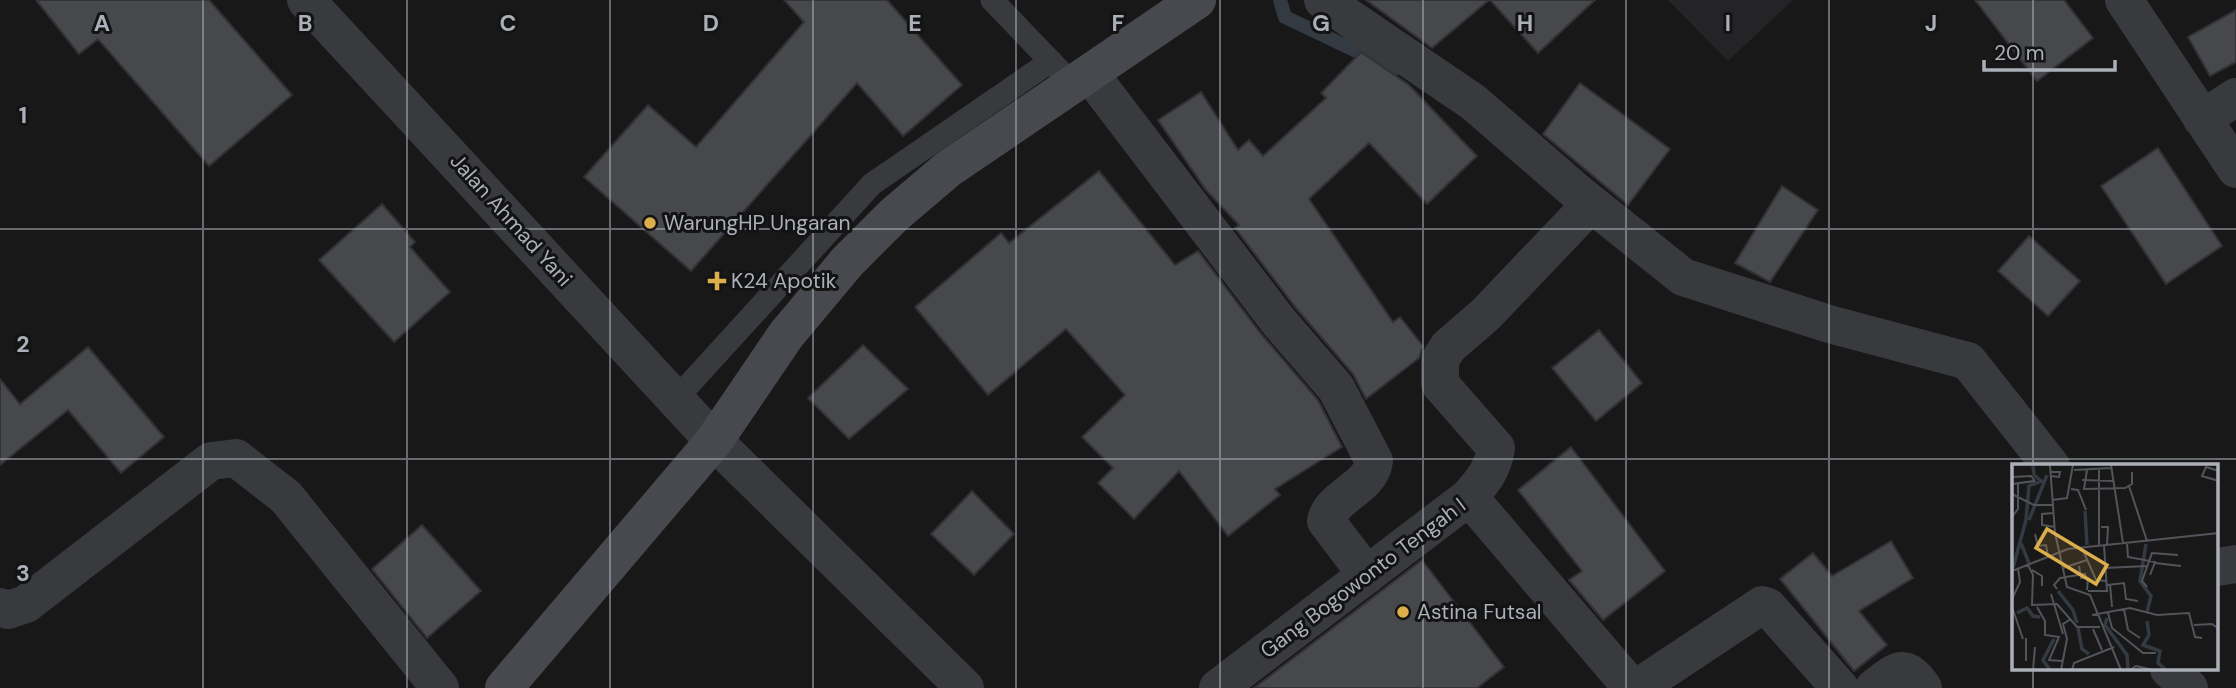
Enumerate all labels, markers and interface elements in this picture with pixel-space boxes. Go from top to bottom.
text: A [94,8,110,38]
text: B [298,8,312,38]
text: C [500,8,516,38]
text: D [703,8,719,38]
text: E [908,8,922,38]
text: F [1112,8,1125,38]
text: G [1312,8,1330,38]
text: H [1517,8,1533,38]
text: I [1725,8,1731,38]
text: J [1925,8,1937,38]
scale bar [1984,28,2115,72]
text: 20 m [1994,39,2045,67]
text: 1 [19,100,27,130]
street label: Jalan Ahmad Yani [444,148,578,292]
place label: WarungHP Ungaran [664,209,851,237]
marker: WarungHP Ungaran [642,215,658,231]
place label: K24 Apotik [731,267,837,295]
marker: K24 Apotik [709,273,725,289]
text: 2 [16,329,30,359]
inset map [2012,464,2218,670]
street label: Gang Bogowonto Tengah I [1255,491,1471,665]
text: 3 [16,558,30,588]
place label: Astina Futsal [1417,598,1542,626]
marker: Astina Futsal [1395,604,1411,620]

